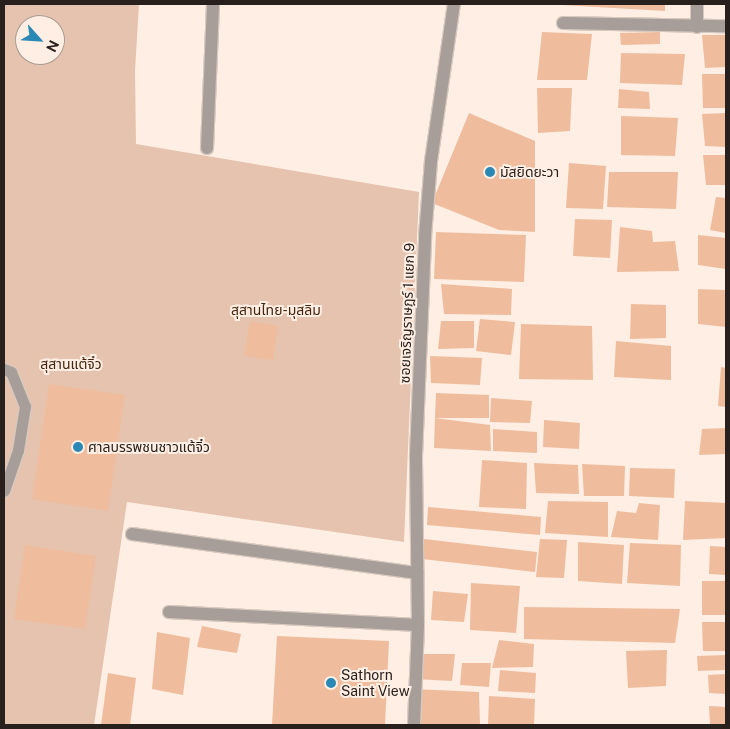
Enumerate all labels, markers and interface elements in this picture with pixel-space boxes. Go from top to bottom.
north arrow [15,15,65,65]
text: N [43,38,62,55]
place label: มัสยิดยะวา [500,164,559,180]
marker: มัสยิดยะวา [484,166,496,178]
street label: ซอยเจริญราษฎร์ 1 แยก 9 [396,242,418,384]
park label: สุสานไทย-มุสลิม [231,302,321,318]
park label: สุสานแต้จิ๋ว [40,356,102,372]
place label: ศาลบรรพชนชาวแต้จิ๋ว [88,439,210,455]
marker: ศาลบรรพชนชาวแต้จิ๋ว [72,441,84,453]
place label: Sathorn Saint View [341,667,410,700]
marker: Sathorn Saint View [325,677,337,689]

